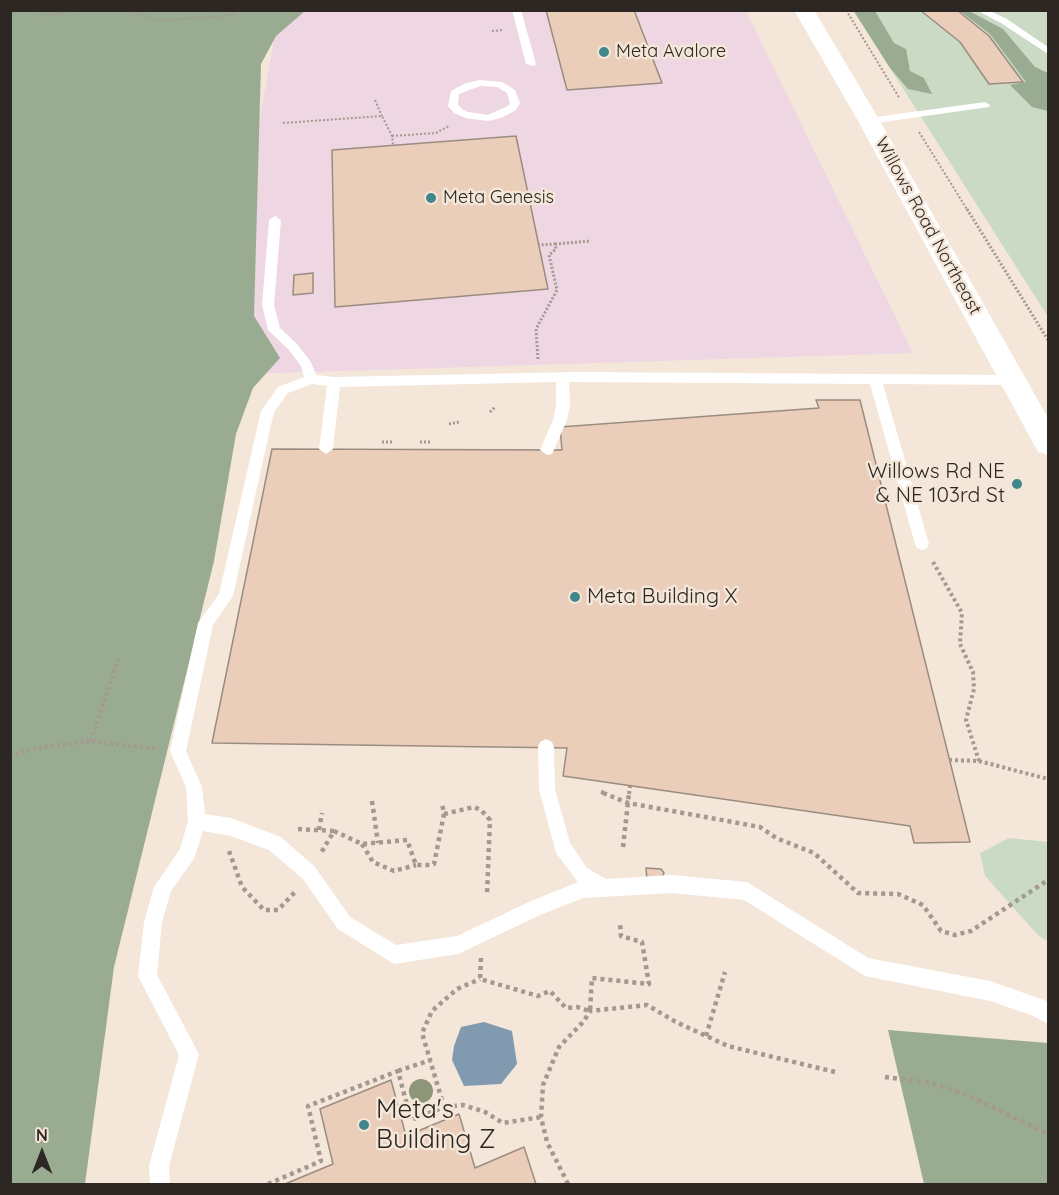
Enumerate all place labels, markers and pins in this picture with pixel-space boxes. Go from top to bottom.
place label: Meta Avalore [616,41,726,63]
marker: Meta Avalore [597,45,611,59]
place label: Meta Genesis [443,187,554,209]
marker: Meta Genesis [424,191,438,205]
place label: Willows Rd NE & NE 103rd St [867,459,1005,509]
marker: Willows Rd NE & NE 103rd St [1010,477,1024,491]
place label: Meta Building X [587,584,737,610]
marker: Meta Building X [568,590,582,604]
place label: Meta's Building Z [376,1094,495,1156]
marker: Meta's Building Z [357,1118,371,1132]

